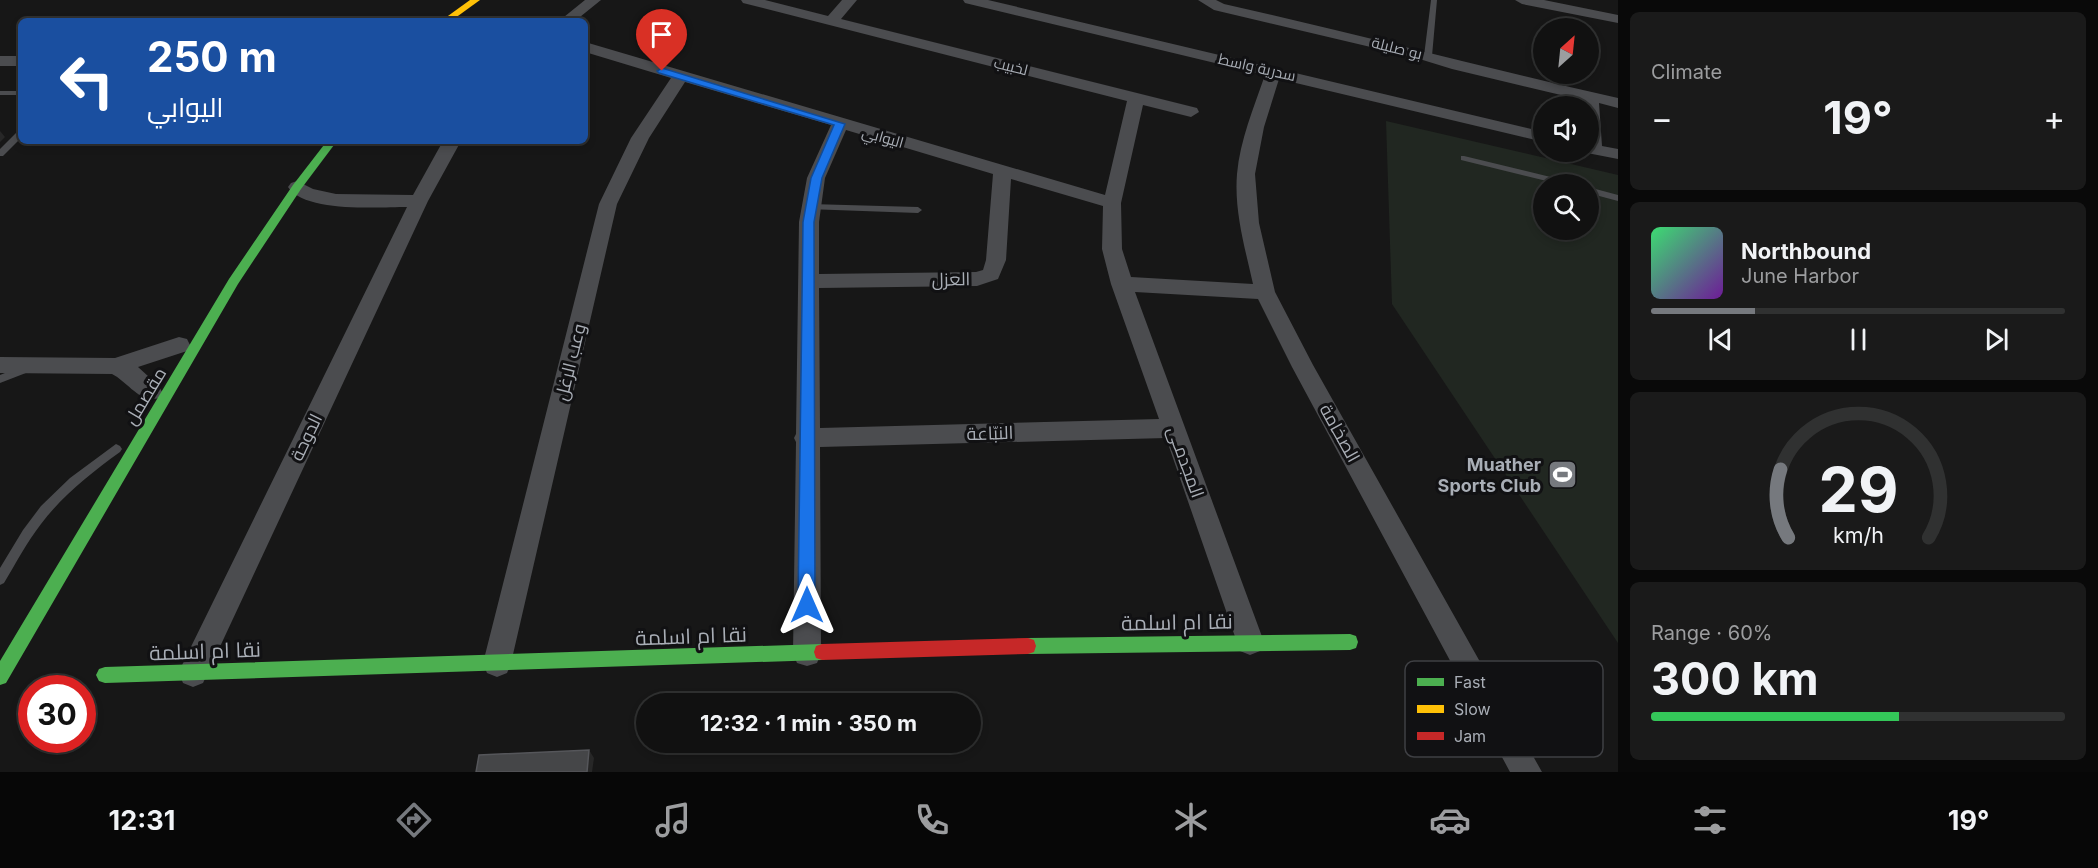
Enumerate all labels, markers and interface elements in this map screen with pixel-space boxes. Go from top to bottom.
pin [636,9,687,71]
icon: arrive [645,18,678,51]
north arrow [1533,18,1599,84]
map controls [1533,18,1599,240]
text: 250 m [147,31,277,82]
street label: بو صليلة [1370,33,1424,63]
icon: left [48,42,126,120]
street label: سدرية واسط [1216,49,1298,85]
street label: لخبيب [992,53,1030,79]
text: Climate [1651,60,1722,84]
text: 19° [1823,90,1893,145]
text: اليوابي [147,91,224,124]
button: sound [1533,96,1599,162]
text: − [1651,98,1673,138]
text: + [2043,98,2065,138]
street label: اليوابي [859,122,906,155]
button: search [1533,174,1599,240]
text: Northbound [1741,238,1871,264]
text: June Harbor [1741,264,1859,288]
street label: العزل [931,268,971,291]
street label: وعب الرغل [550,321,591,403]
icon: previous [1704,323,1737,356]
icon: pause [1842,323,1875,356]
icon: next [1980,323,2013,356]
street label: مقصمل [120,364,171,429]
street label: الصخامة [1315,400,1365,466]
street label: الدوحة [286,410,327,464]
street label: النبّاعة [966,422,1014,444]
street label: المجدمـى [1162,423,1209,501]
text: 29 [1818,452,1898,527]
place label: Muather Sports Club [1438,454,1541,496]
sports icon: Muather Sports Club [1546,458,1578,490]
text: km/h [1833,522,1883,548]
position arrow [775,573,839,637]
street label: نقا ام اسلمة [1121,609,1233,637]
text: Range · 60% [1651,621,1772,645]
street label: نقا ام اسلمة [635,622,747,652]
street label: نقا ام اسلمة [149,637,261,667]
text: 300 km [1651,651,1819,706]
legend [1405,661,1603,757]
text: Fast [1454,672,1486,692]
speed limit sign: 30 [18,675,96,753]
text: Slow [1454,699,1491,719]
text: 12:32 · 1 min · 350 m [700,710,917,736]
text: Jam [1454,726,1486,746]
icon: directions [393,799,435,841]
icon: music [652,799,694,841]
icon: phone [911,799,953,841]
icon: climate [1170,799,1212,841]
icon: car [1429,799,1471,841]
icon: filters [1689,799,1731,841]
text: 12:31 [109,804,175,837]
text: 19° [1948,804,1989,837]

